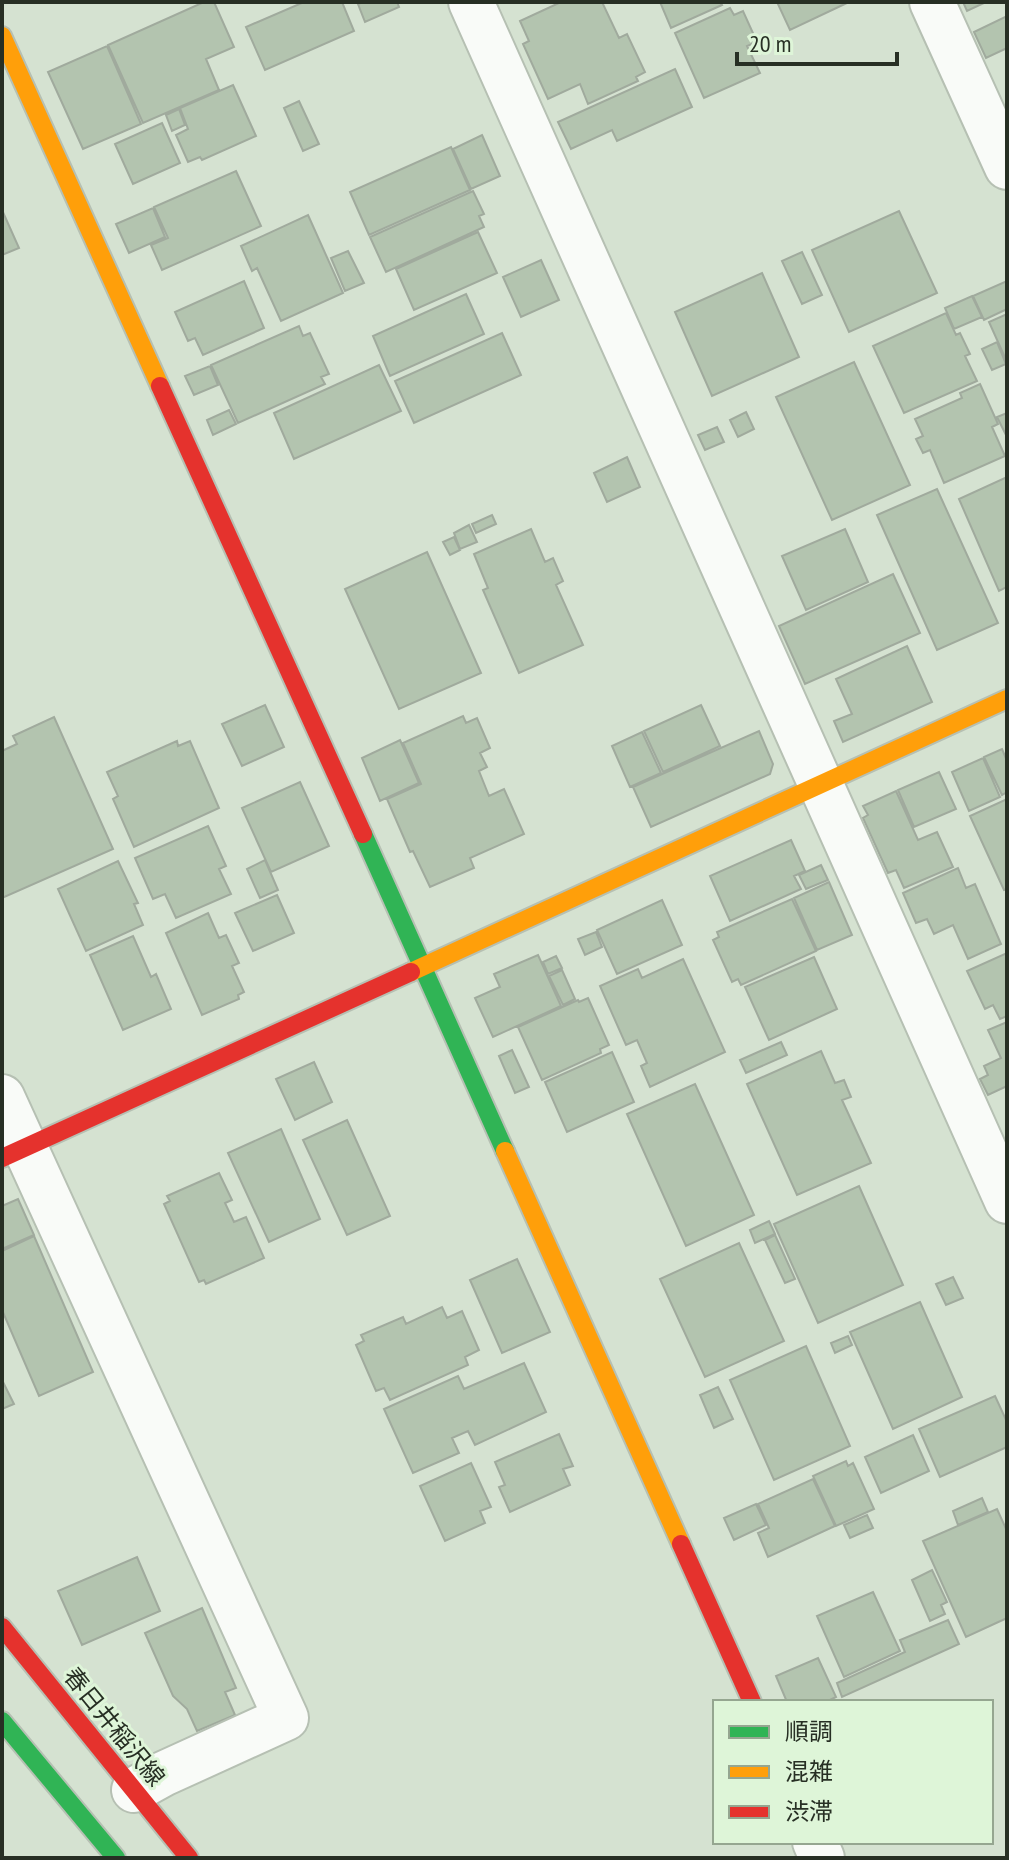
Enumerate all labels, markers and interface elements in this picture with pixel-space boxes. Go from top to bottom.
scale bar [737,16,897,66]
text: 20 m [749,28,791,59]
street label: 春日井稲沢線 [57,1661,172,1792]
legend [713,1700,993,1844]
text: 順調 [785,1716,833,1747]
text: 混雑 [785,1756,833,1787]
text: 渋滞 [785,1796,833,1827]

